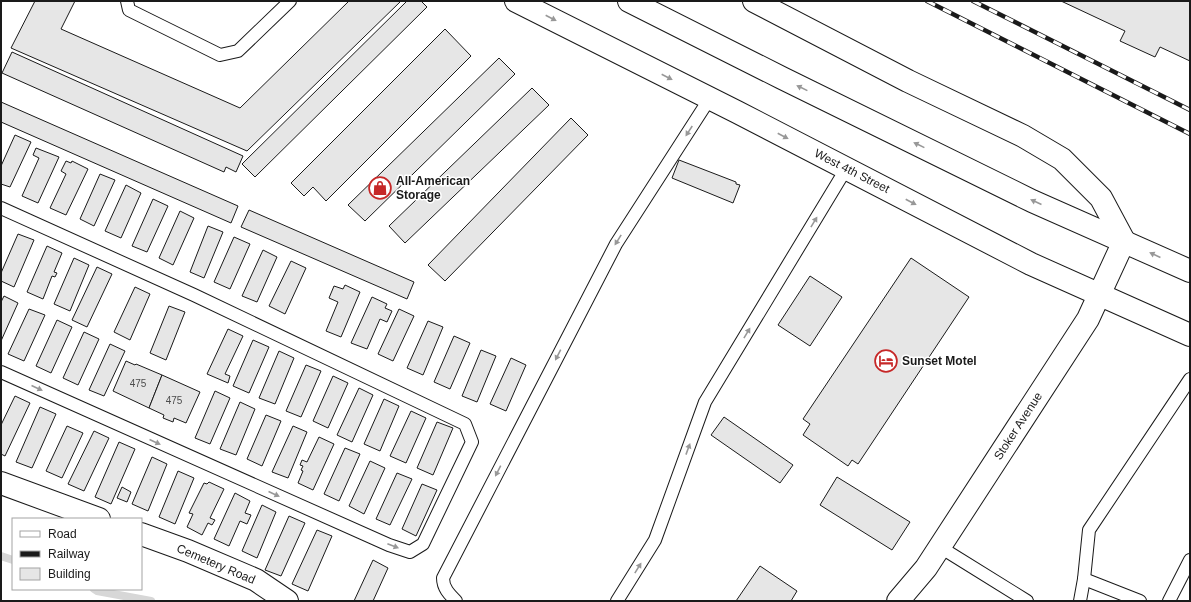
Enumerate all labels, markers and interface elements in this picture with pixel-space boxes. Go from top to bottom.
one-way arrow [545,15,557,22]
one-way arrow [662,74,673,80]
one-way arrow [796,85,808,91]
one-way arrow [685,126,693,136]
one-way arrow [777,132,789,139]
one-way arrow [913,142,925,148]
street label: West 4th Street [812,146,893,196]
place label: All-American Storage [396,174,470,202]
shop icon: All-American Storage [367,175,393,201]
one-way arrow [905,199,917,205]
one-way arrow [1030,199,1041,205]
one-way arrow [810,217,818,227]
one-way arrow [615,234,622,246]
one-way arrow [1149,252,1160,258]
one-way arrow [743,327,750,339]
hotel icon: Sunset Motel [873,348,899,374]
one-way arrow [555,349,561,361]
place label: Sunset Motel [902,354,977,368]
house number: 475 [130,378,147,389]
one-way arrow [31,386,43,392]
street label: Stoker Avenue [991,389,1045,462]
house number: 475 [166,395,183,406]
one-way arrow [150,439,162,445]
one-way arrow [685,442,691,454]
one-way arrow [495,465,501,476]
one-way arrow [269,491,280,497]
legend [12,518,142,590]
text: Road [48,527,77,541]
street label: Cemetery Road [175,541,257,587]
one-way arrow [388,544,400,550]
text: Railway [48,547,90,561]
one-way arrow [634,562,641,574]
text: Building [48,567,91,581]

